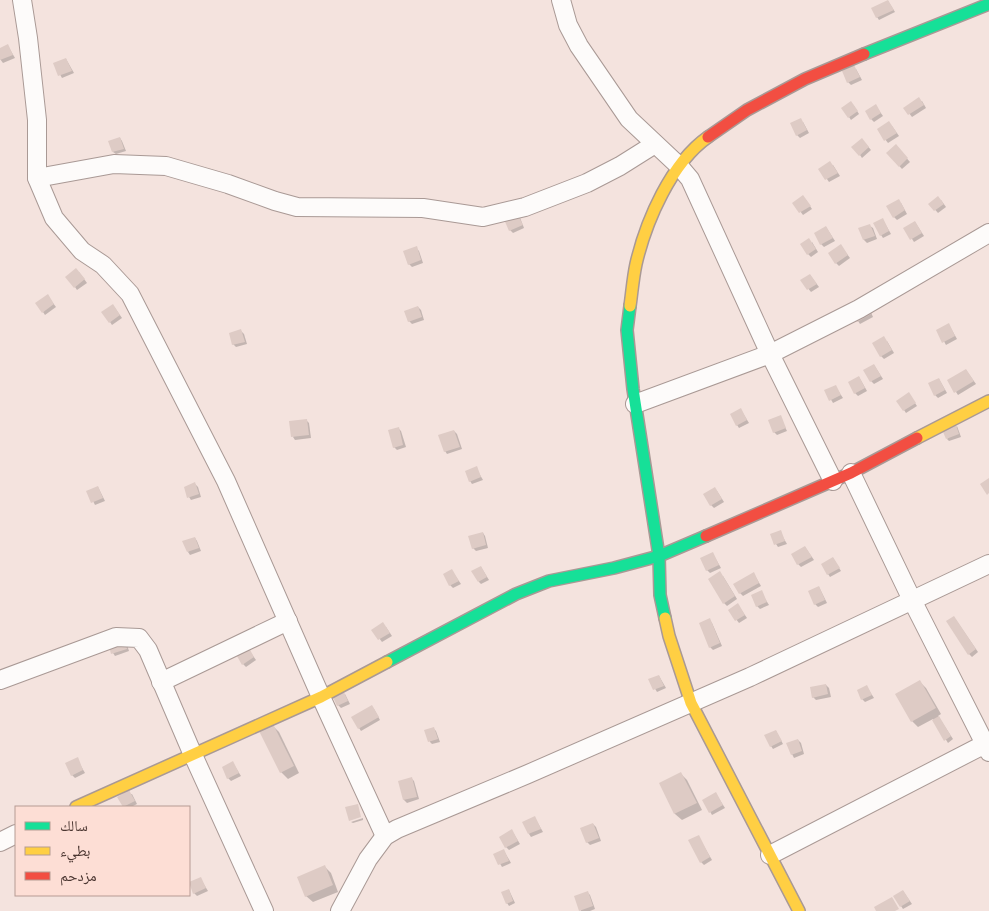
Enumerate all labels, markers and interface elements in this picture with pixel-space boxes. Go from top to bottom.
legend [15,806,190,896]
text: سالك [60,816,88,834]
text: بطيء [60,841,90,863]
text: مزدحم [60,866,97,886]

